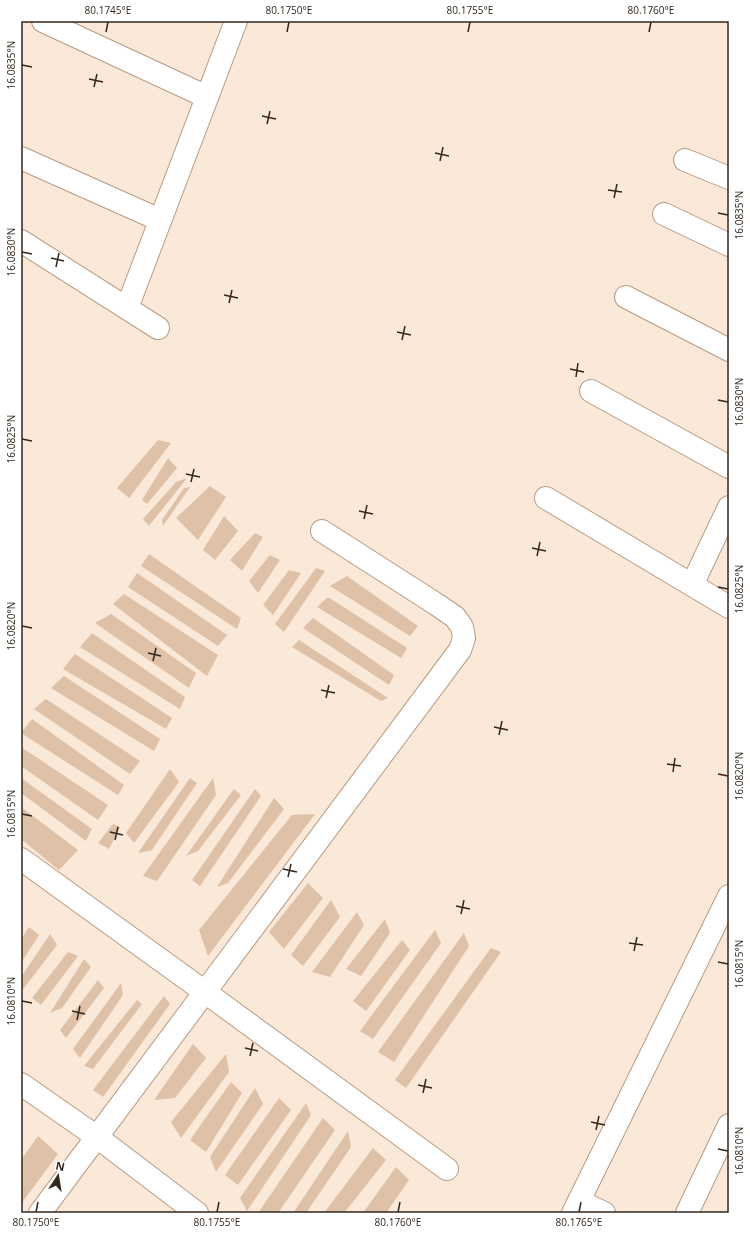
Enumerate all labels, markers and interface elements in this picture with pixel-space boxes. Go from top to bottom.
text: 80.1745°E [85,3,131,17]
text: 80.1750°E [266,3,312,17]
text: 80.1755°E [447,3,493,17]
text: 80.1760°E [628,3,674,17]
text: 16.0835°N [4,41,18,89]
text: 16.0835°N [732,191,746,239]
text: 16.0830°N [4,228,18,276]
text: 16.0830°N [732,378,746,426]
text: 16.0825°N [4,415,18,463]
text: 16.0825°N [732,565,746,613]
text: 16.0820°N [4,602,18,650]
text: 16.0820°N [732,752,746,800]
text: 16.0815°N [4,790,18,838]
text: 16.0815°N [732,940,746,988]
text: 16.0810°N [4,977,18,1025]
text: 16.0810°N [732,1127,746,1175]
north arrow [38,1156,78,1196]
text: N [54,1157,66,1174]
text: 80.1750°E [13,1215,59,1229]
text: 80.1755°E [194,1215,240,1229]
text: 80.1760°E [375,1215,421,1229]
text: 80.1765°E [556,1215,602,1229]

